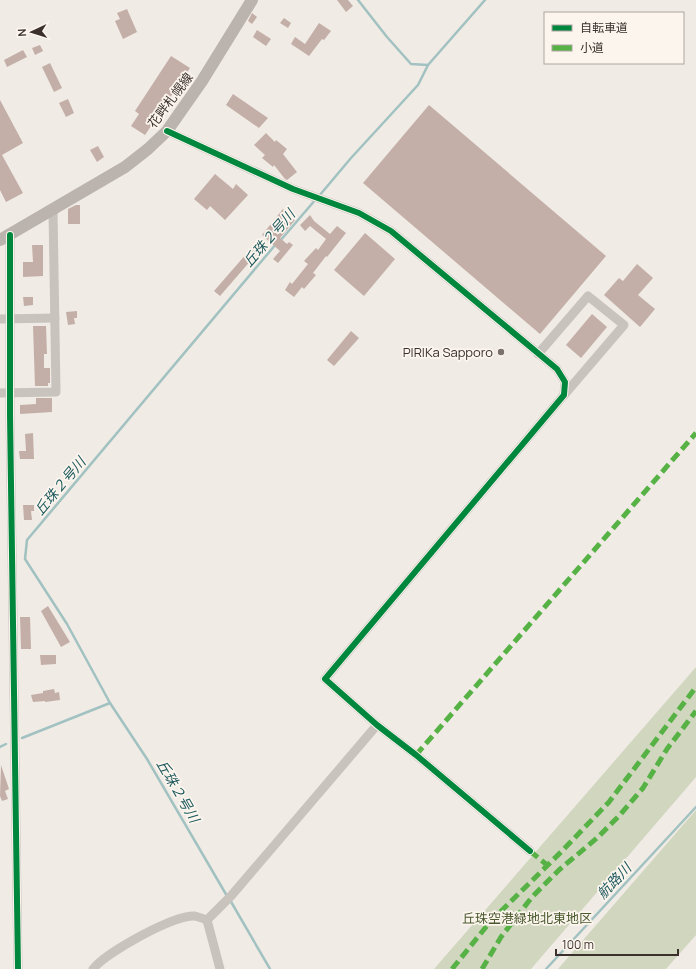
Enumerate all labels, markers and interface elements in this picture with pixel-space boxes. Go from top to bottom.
north arrow [12,12,52,52]
legend [544,12,684,64]
text: 自転車道 [580,19,628,36]
text: N [14,28,29,37]
text: 小道 [580,39,604,56]
street label: 花畔札幌線 [143,69,197,131]
water label: 丘珠２号川 [238,204,300,270]
place label: PIRIKa Sapporo [403,343,493,361]
marker: PIRIKa Sapporo [496,347,506,357]
water label: 丘珠２号川 [30,451,91,519]
water label: 丘珠２号川 [153,756,205,828]
water label: 航路川 [592,857,636,902]
park label: 丘珠空港緑地北東地区 [462,909,592,927]
scale bar [556,931,678,957]
text: 100 m [562,936,594,953]

